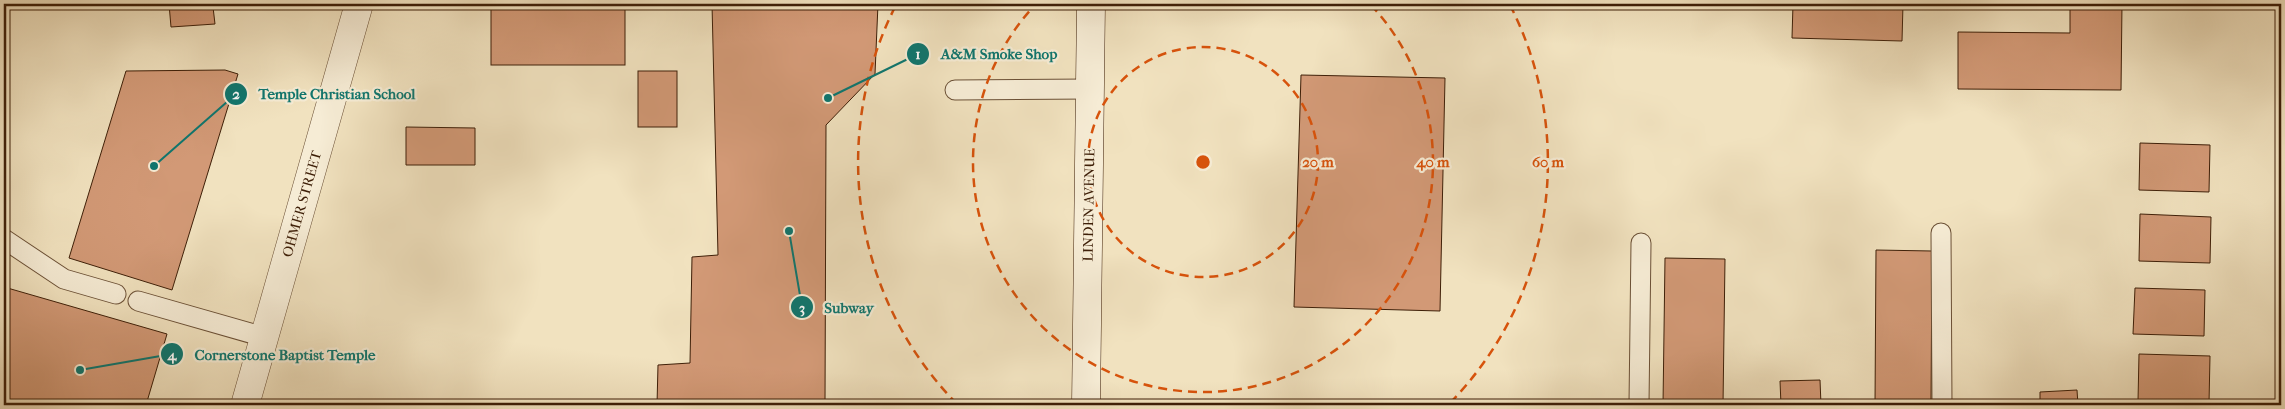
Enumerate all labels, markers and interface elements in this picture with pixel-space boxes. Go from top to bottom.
callout: A&M Smoke Shop [906,39,1067,69]
text: 1 [915,45,921,63]
text: A&M Smoke Shop [940,45,1057,63]
callout: Temple Christian School [223,79,425,109]
text: 2 [232,85,240,103]
text: Temple Christian School [258,85,416,103]
street label: OHMER STREET [279,148,325,259]
street label: LINDEN AVENUE [1080,148,1098,262]
centre of rings [1194,153,1212,171]
text: 20 m [1302,153,1334,171]
text: 40 m [1416,153,1450,171]
text: 60 m [1532,153,1565,171]
callout: Subway [789,292,884,322]
text: 3 [799,299,805,317]
text: Subway [824,299,875,317]
callout: Cornerstone Baptist Temple [159,339,385,369]
text: 4 [167,346,178,364]
text: Cornerstone Baptist Temple [194,346,376,364]

